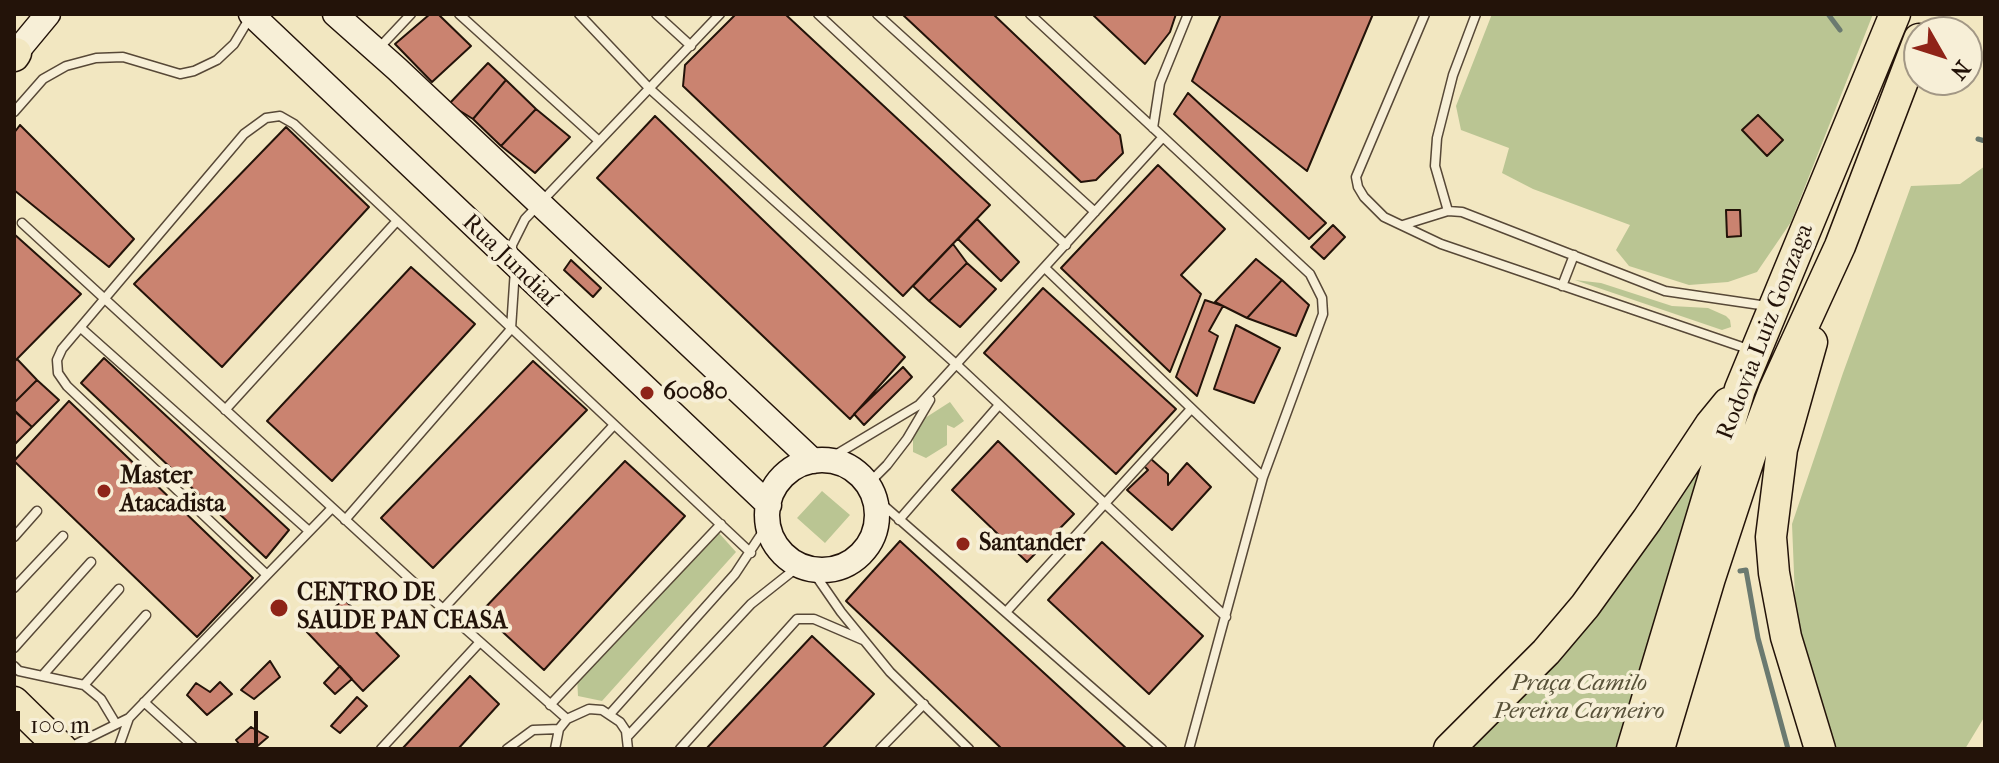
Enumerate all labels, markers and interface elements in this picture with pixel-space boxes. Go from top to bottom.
north arrow [1903,16,1983,96]
text: N [1945,55,1975,85]
street label: Rua Jundiaí [455,209,563,313]
street label: Rodovia Luiz Gonzaga [1712,220,1820,444]
place label: 60080 [663,379,728,407]
marker: 60080 [638,384,656,402]
place label: Master Atacadista [120,463,225,519]
marker: Master Atacadista [95,482,113,500]
place label: Santander [979,530,1085,558]
marker: Santander [954,535,972,553]
place label: CENTRO DE SAUDE PAN CEASA [297,580,508,636]
marker: CENTRO DE SAUDE PAN CEASA [268,597,290,619]
park label: Praça Camilo Pereira Carneiro [1493,670,1665,726]
scale bar [20,695,262,745]
text: 100 m [30,711,90,739]

